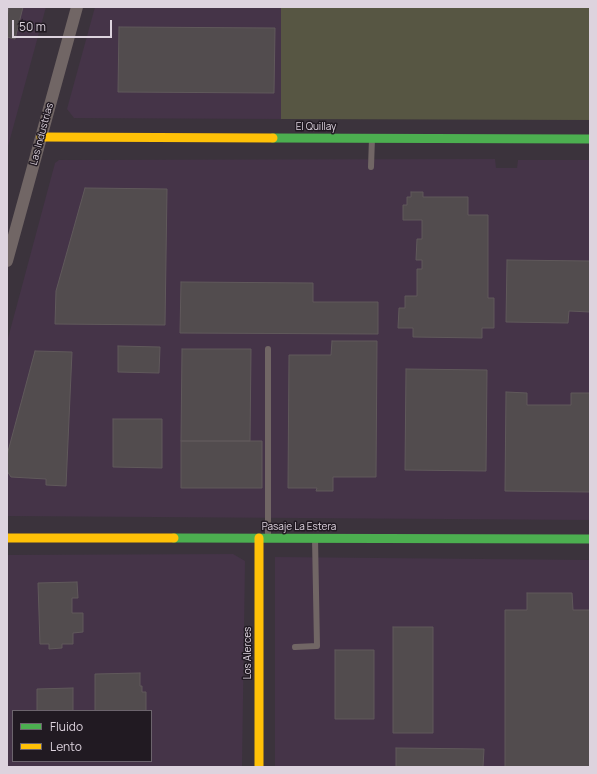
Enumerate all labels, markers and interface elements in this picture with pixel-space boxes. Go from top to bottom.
scale bar [14,12,114,38]
text: 50 m [19,18,46,35]
street label: Las Industrias [28,102,56,166]
street label: El Quillay [296,121,336,133]
street label: Pasaje La Estera [262,521,336,533]
street label: Los Alerces [242,627,254,679]
legend [12,710,152,762]
text: Fluido [50,718,83,735]
text: Lento [50,738,82,755]

